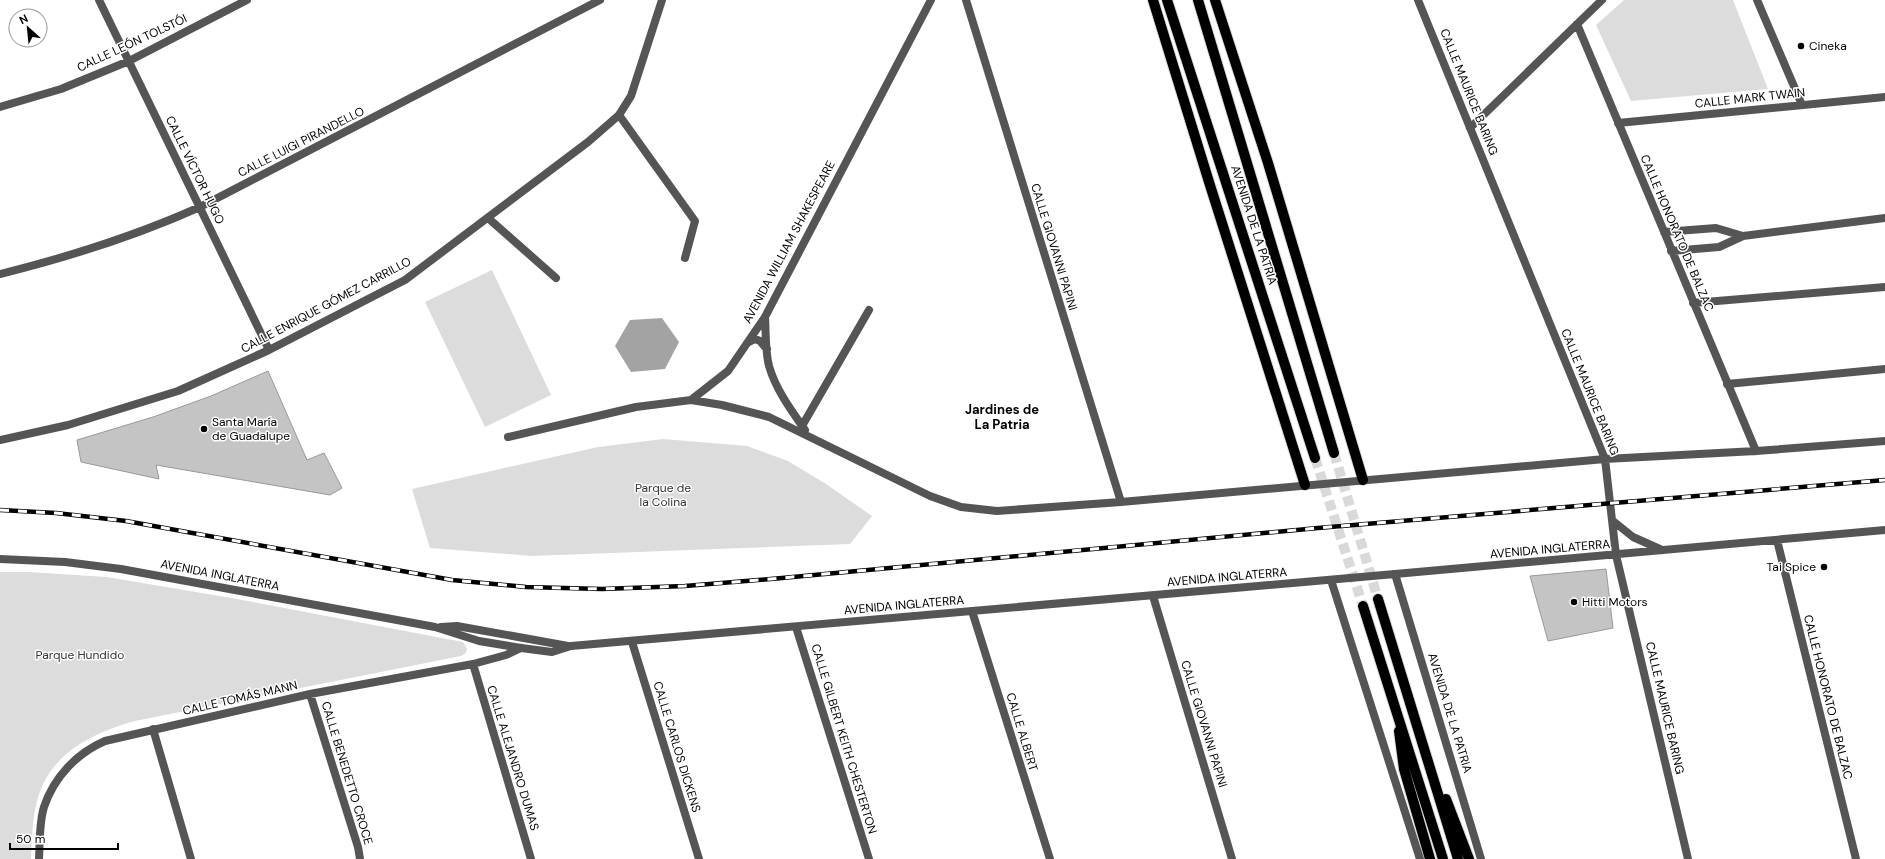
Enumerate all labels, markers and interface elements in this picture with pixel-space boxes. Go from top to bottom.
north arrow [8,8,48,48]
street label: CALLE LEÓN TOLSTÓI [74,10,190,76]
text: N [17,11,30,27]
street label: CALLE MAURICE BARING [1436,26,1502,158]
place label: Cineka [1809,38,1847,54]
marker: Cineka [1796,41,1806,51]
street label: CALLE MARK TWAIN [1694,84,1806,112]
street label: CALLE LUIGI PIRANDELLO [235,103,367,181]
street label: CALLE VÍCTOR HUGO [162,113,228,227]
street label: CALLE HONORATO DE BALZAC [1637,152,1718,314]
street label: AVENIDA WILLIAM SHAKESPEARE [739,158,839,326]
street label: AVENIDA DE LA PATRIA [1227,163,1281,287]
street label: CALLE GIOVANNI PAPINI [1027,182,1081,312]
street label: CALLE ENRIQUE GÓMEZ CARRILLO [238,253,414,357]
street label: CALLE MAURICE BARING [1557,326,1623,458]
district label: Jardines de La Patria [965,401,1039,433]
place label: Santa María de Guadalupe [212,414,290,444]
marker: Santa María de Guadalupe [199,424,209,434]
park label: Parque de la Colina [635,480,691,510]
street label: AVENIDA INGLATERRA [1489,536,1611,562]
street label: AVENIDA INGLATERRA [159,556,281,594]
place label: Tai Spice [1767,559,1816,575]
marker: Tai Spice [1819,562,1829,572]
street label: AVENIDA INGLATERRA [1166,564,1288,590]
street label: AVENIDA INGLATERRA [843,592,965,618]
place label: Hitti Motors [1582,594,1648,610]
marker: Hitti Motors [1569,597,1579,607]
street label: CALLE HONORATO DE BALZAC [1800,613,1856,781]
street label: CALLE MAURICE BARING [1642,640,1688,776]
street label: CALLE GILBERT KEITH CHESTERTON [807,642,881,836]
park label: Parque Hundido [36,647,124,663]
street label: AVENIDA DE LA PATRIA [1424,651,1476,775]
street label: CALLE GIOVANNI PAPINI [1177,659,1231,789]
street label: CALLE TOMÁS MANN [181,677,299,719]
street label: CALLE CARLOS DICKENS [649,680,705,814]
street label: CALLE ALEJANDRO DUMAS [483,683,543,833]
street label: CALLE ALBERT [1002,691,1042,773]
street label: CALLE BENEDETTO CROCE [318,699,377,847]
scale bar [10,825,118,851]
text: 50 m [16,831,45,847]

